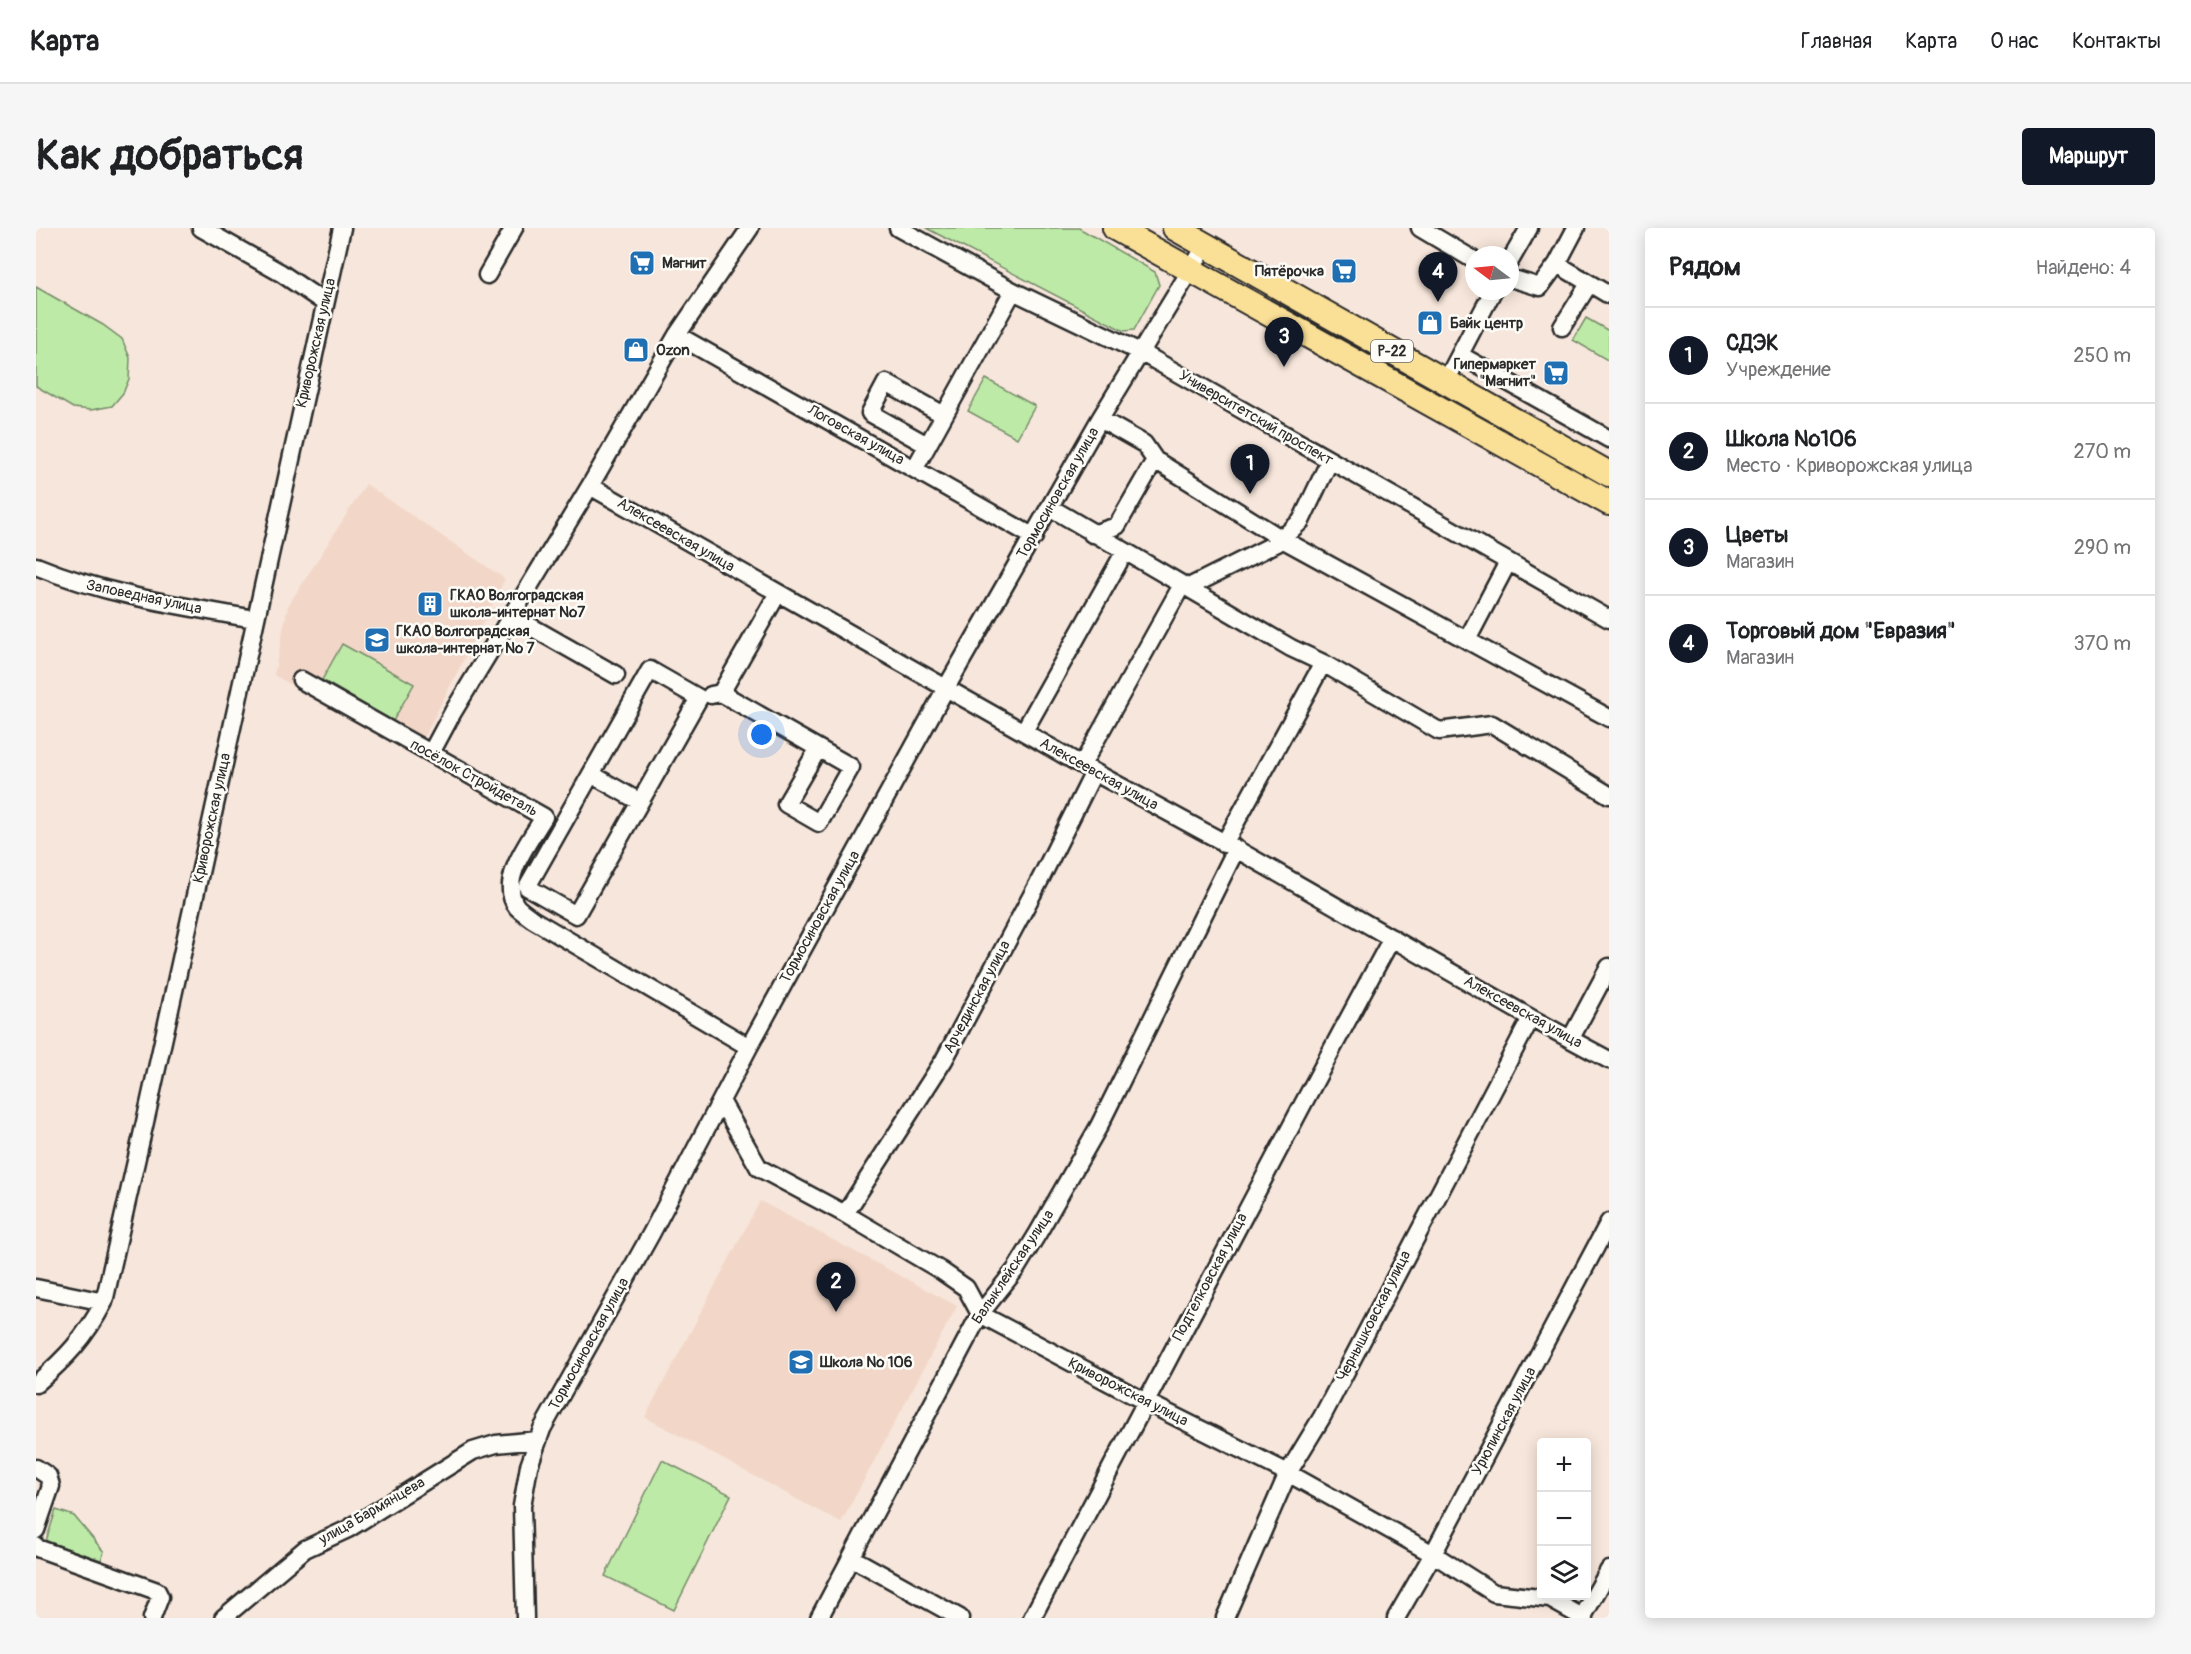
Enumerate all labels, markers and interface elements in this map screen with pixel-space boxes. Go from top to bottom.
text: Карта [30,24,99,59]
text: Главная [1801,28,1872,55]
text: Карта [1905,28,1957,55]
text: О нас [1990,28,2039,55]
text: Контакты [2072,28,2161,55]
button: Маршрут [2022,128,2155,185]
text: Как добраться [36,130,303,182]
north arrow [1465,246,1519,300]
supermarket icon: Магнит [627,248,657,278]
text: Рядом [1669,251,1741,283]
pin: 4 [1418,253,1458,302]
place label: Магнит [662,254,707,273]
text: Найдено: 4 [2036,255,2131,280]
supermarket icon: Пятёрочка [1329,256,1359,286]
place label: Пятёрочка [1255,262,1324,281]
street label: Криворожская улица [292,276,340,410]
shop icon: Байк центр [1415,308,1445,338]
place label: Байк центр [1450,314,1523,333]
pin: 3 [1264,318,1304,367]
text: СДЭК [1726,329,1779,357]
shop icon: Ozon [621,335,651,365]
road number: Р-22 [1371,340,1413,362]
place label: Ozon [656,341,690,360]
text: 1 [1685,343,1692,368]
text: 250 m [2073,343,2131,368]
place label: Гипермаркет "Магнит" [1453,355,1536,391]
text: Учреждение [1726,357,1831,382]
supermarket icon: Гипермаркет "Магнит" [1541,358,1571,388]
street label: Университетский проспект [1176,366,1337,470]
street label: Логовская улица [803,400,908,469]
street label: Тормосиновская улица [1013,424,1103,562]
text: Школа №106 [1726,425,1857,453]
text: 2 [1683,439,1694,464]
text: 270 m [2073,439,2131,464]
pin: 1 [1230,444,1270,494]
text: Место · Криворожская улица [1726,453,1973,478]
street label: Алексеевская улица [614,494,738,576]
text: Цветы [1726,521,1788,549]
text: 3 [1683,535,1694,560]
text: 290 m [2074,535,2131,560]
text: Магазин [1726,549,1794,574]
street label: Заповедная улица [85,575,203,619]
place label: ГКАО Волгоградская школа-интернат №7 [450,586,585,622]
building icon: ГКАО Волгоградская школа-интернат №7 [415,589,445,619]
text: Торговый дом "Евразия" [1726,617,1956,645]
place label: ГКАО Волгоградская школа-интернат № 7 [396,622,535,658]
school or university icon: ГКАО Волгоградская школа-интернат № 7 [362,625,392,655]
text: 4 [1683,631,1694,656]
text: 370 m [2074,631,2131,656]
text: Магазин [1726,645,1794,670]
your location [747,720,776,749]
street label: Алексеевская улица [1036,734,1162,814]
street label: посёлок Стройдеталь [407,735,541,821]
street label: Криворожская улица [189,751,235,885]
street label: Тормосиновская улица [776,847,864,987]
street label: Арчединская улица [939,937,1015,1057]
street label: Алексеевская улица [1460,972,1586,1052]
street label: Балыклейская улица [968,1206,1058,1328]
street label: Подтелковская улица [1168,1210,1252,1344]
street label: Чернышковская улица [1333,1247,1415,1385]
pin: 2 [816,1262,856,1312]
street label: Тормосиновская улица [545,1274,633,1414]
school or university icon: Школа № 106 [786,1347,816,1377]
place label: Школа № 106 [819,1353,913,1372]
street label: Криворожская улица [1065,1353,1191,1431]
street label: Урюпинская улица [1468,1364,1540,1478]
map controls [1537,1438,1591,1600]
button: + [1537,1438,1591,1492]
street label: улица Бармянцева [315,1473,428,1550]
button: − [1537,1492,1591,1546]
button: layers [1537,1546,1591,1600]

